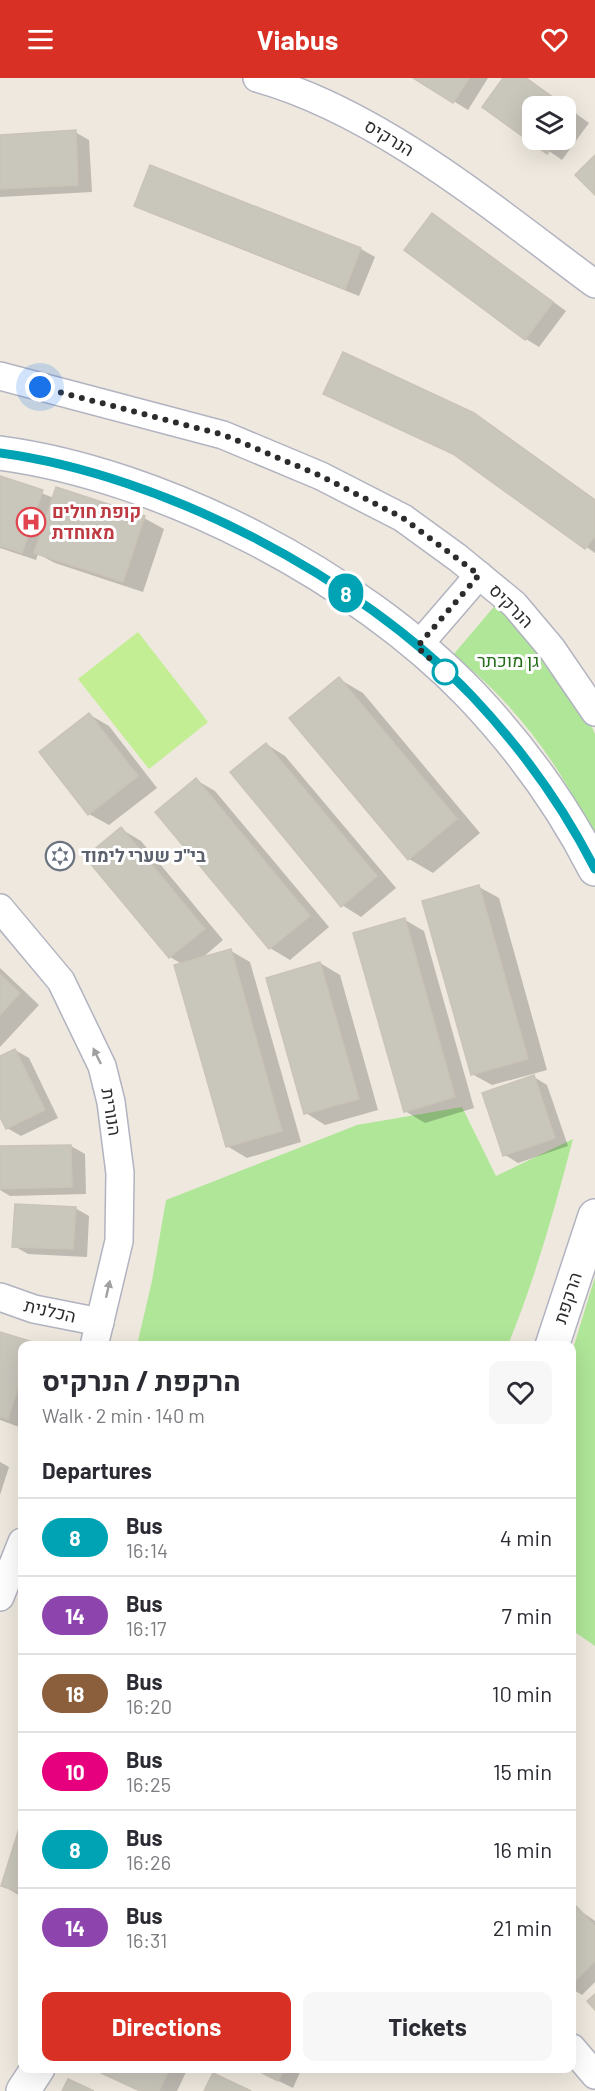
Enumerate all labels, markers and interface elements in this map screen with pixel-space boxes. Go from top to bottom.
icon: menu [24,23,57,56]
text: Viabus [257,23,338,55]
icon: heart [538,23,571,56]
map controls [522,96,576,150]
button: layers [522,96,576,150]
street label: הנרקיס [361,114,418,160]
your location [25,372,55,402]
place label: קופת חולים מאוחדת [52,500,141,543]
hospital icon: קופת חולים מאוחדת [15,506,47,538]
line badge: 8 [326,574,366,612]
street label: הנרקיס [485,578,539,632]
text: 8 [340,581,352,606]
park label: גן מוכתר [477,649,539,671]
unlabelled marker [432,659,458,685]
synagogue icon: בי"כ שערי לימוד [44,840,76,872]
place label: בי"כ שערי לימוד [81,844,206,866]
one-way arrow [93,1047,102,1064]
street label: הנורית [97,1086,127,1137]
street label: הרקפת [548,1269,586,1326]
one-way arrow [103,1279,113,1298]
street label: הכלנית [22,1293,78,1327]
button: heart [489,1361,552,1424]
text: הרקפת / הנרקיס [42,1363,241,1397]
text: Walk · 2 min · 140 m [42,1403,205,1427]
text: Departures [42,1457,152,1483]
text: Bus [126,1512,163,1538]
text: 4 min [500,1524,552,1550]
text: 8 [69,1525,81,1550]
text: 16:14 [126,1538,168,1562]
text: Bus [126,1590,163,1616]
text: 7 min [502,1602,552,1628]
text: 14 [65,1603,85,1628]
text: 16:17 [126,1616,167,1640]
text: Bus [126,1668,163,1694]
text: 10 min [492,1680,552,1706]
text: 18 [66,1681,84,1706]
text: 16:20 [126,1694,172,1718]
text: Bus [126,1746,163,1772]
text: 15 min [493,1758,552,1784]
text: 10 [65,1759,85,1784]
text: 16:25 [126,1772,171,1796]
text: Bus [126,1824,163,1850]
text: 16 min [493,1836,552,1862]
text: 8 [69,1837,81,1862]
text: 16:26 [126,1850,171,1874]
text: Bus [126,1902,163,1928]
text: 21 min [493,1914,552,1940]
text: 14 [65,1915,85,1940]
text: 16:31 [126,1928,167,1952]
button: Directions [42,1992,291,2061]
button: Tickets [303,1992,552,2061]

